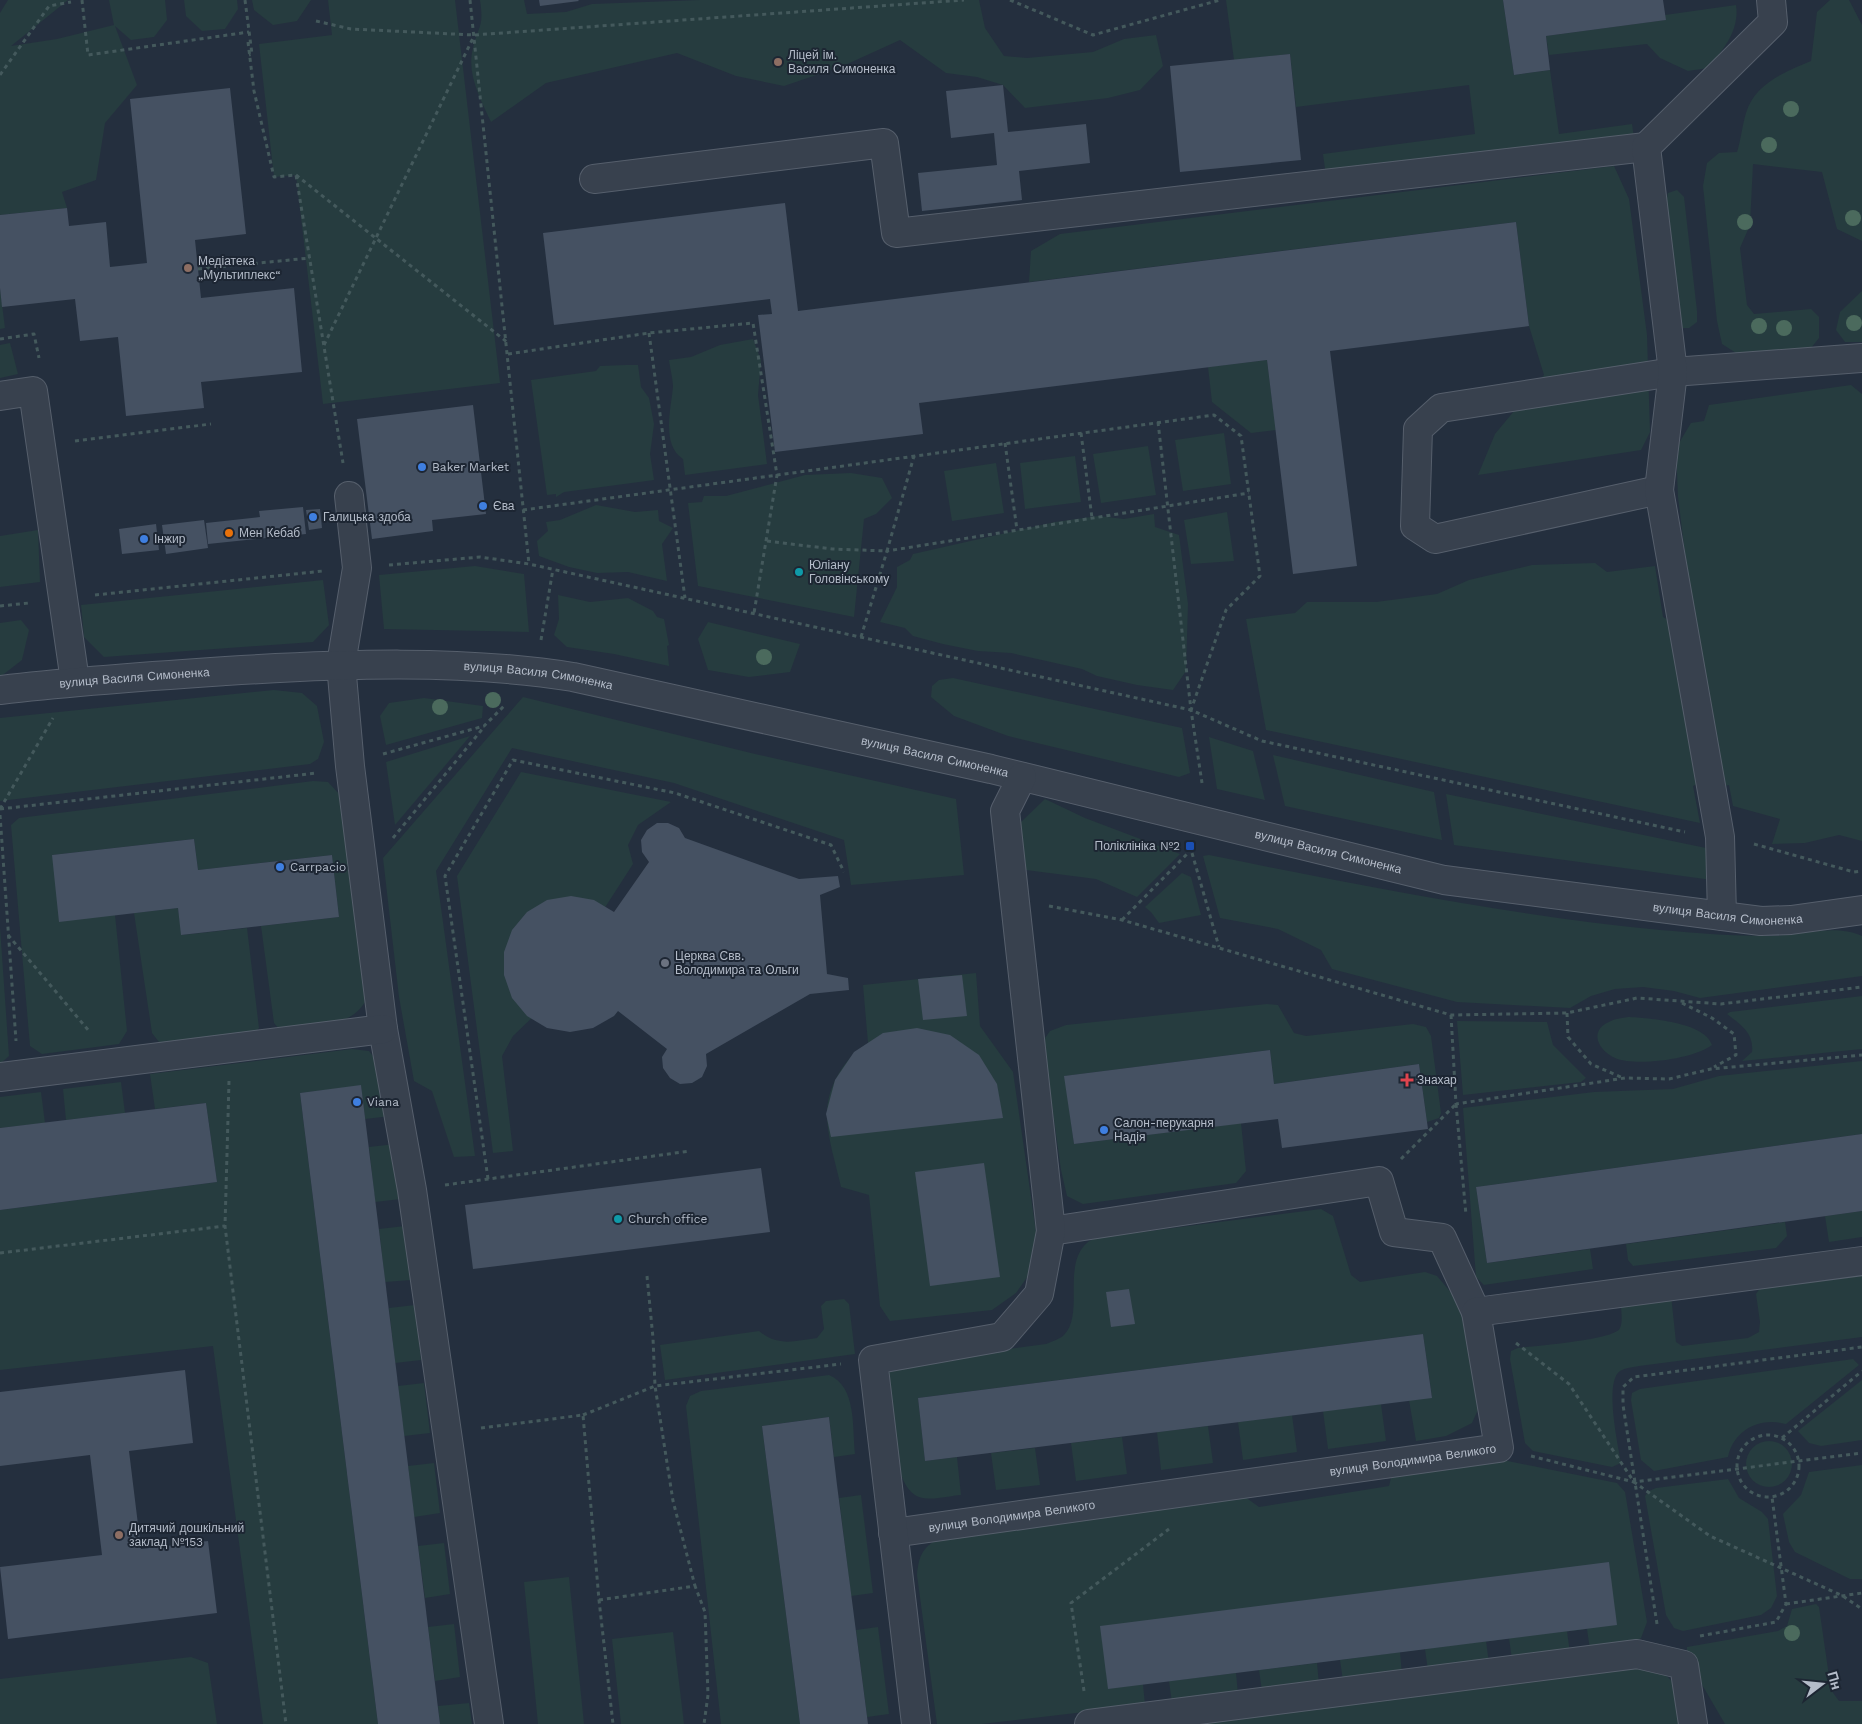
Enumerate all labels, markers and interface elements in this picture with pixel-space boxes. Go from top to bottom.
place label: Ліцей ім. Василя Симоненка [788,48,896,76]
marker: Ліцей ім. Василя Симоненка [772,56,784,68]
place label: Медіатека „Мультиплекс“ [198,254,281,282]
marker: Медіатека „Мультиплекс“ [182,262,194,274]
place label: Baker Market [432,460,509,474]
marker: Baker Market [416,461,428,473]
place label: Єва [493,499,515,513]
marker: Єва [477,500,489,512]
place label: Галицька здоба [323,510,411,524]
marker: Галицька здоба [307,511,319,523]
place label: Мен Кебаб [239,526,300,540]
marker: Мен Кебаб [223,527,235,539]
place label: Інжир [154,532,186,546]
marker: Інжир [138,533,150,545]
place label: Юліану Головінському [809,558,889,586]
marker: Юліану Головінському [793,566,805,578]
street label: вулиця Василя Симоненка [463,659,615,693]
street label: вулиця Василя Симоненка [59,665,210,691]
street label: вулиця Василя Симоненка [860,734,1010,780]
street label: вулиця Василя Симоненка [1254,827,1404,876]
place label: Поліклініка №2 [1095,839,1180,853]
marker: Поліклініка №2 [1184,840,1196,852]
place label: Carrpacio [290,860,346,874]
marker: Carrpacio [274,861,286,873]
street label: вулиця Василя Симоненка [1652,900,1804,928]
place label: Церква Свв. Володимира та Ольги [675,949,799,977]
marker: Церква Свв. Володимира та Ольги [659,957,671,969]
place label: Знахар [1417,1073,1457,1087]
marker: Знахар [1401,1074,1413,1086]
place label: Viana [367,1095,399,1109]
marker: Viana [351,1096,363,1108]
place label: Салон-перукарня Надія [1114,1116,1214,1144]
marker: Салон-перукарня Надія [1098,1124,1110,1136]
place label: Church office [628,1212,707,1226]
marker: Church office [612,1213,624,1225]
street label: вулиця Володимира Великого [1329,1441,1497,1479]
street label: вулиця Володимира Великого [928,1498,1096,1535]
place label: Дитячий дошкільний заклад №153 [129,1521,244,1549]
marker: Дитячий дошкільний заклад №153 [113,1529,125,1541]
north arrow [1797,1659,1847,1709]
text: Пн [1824,1669,1845,1692]

